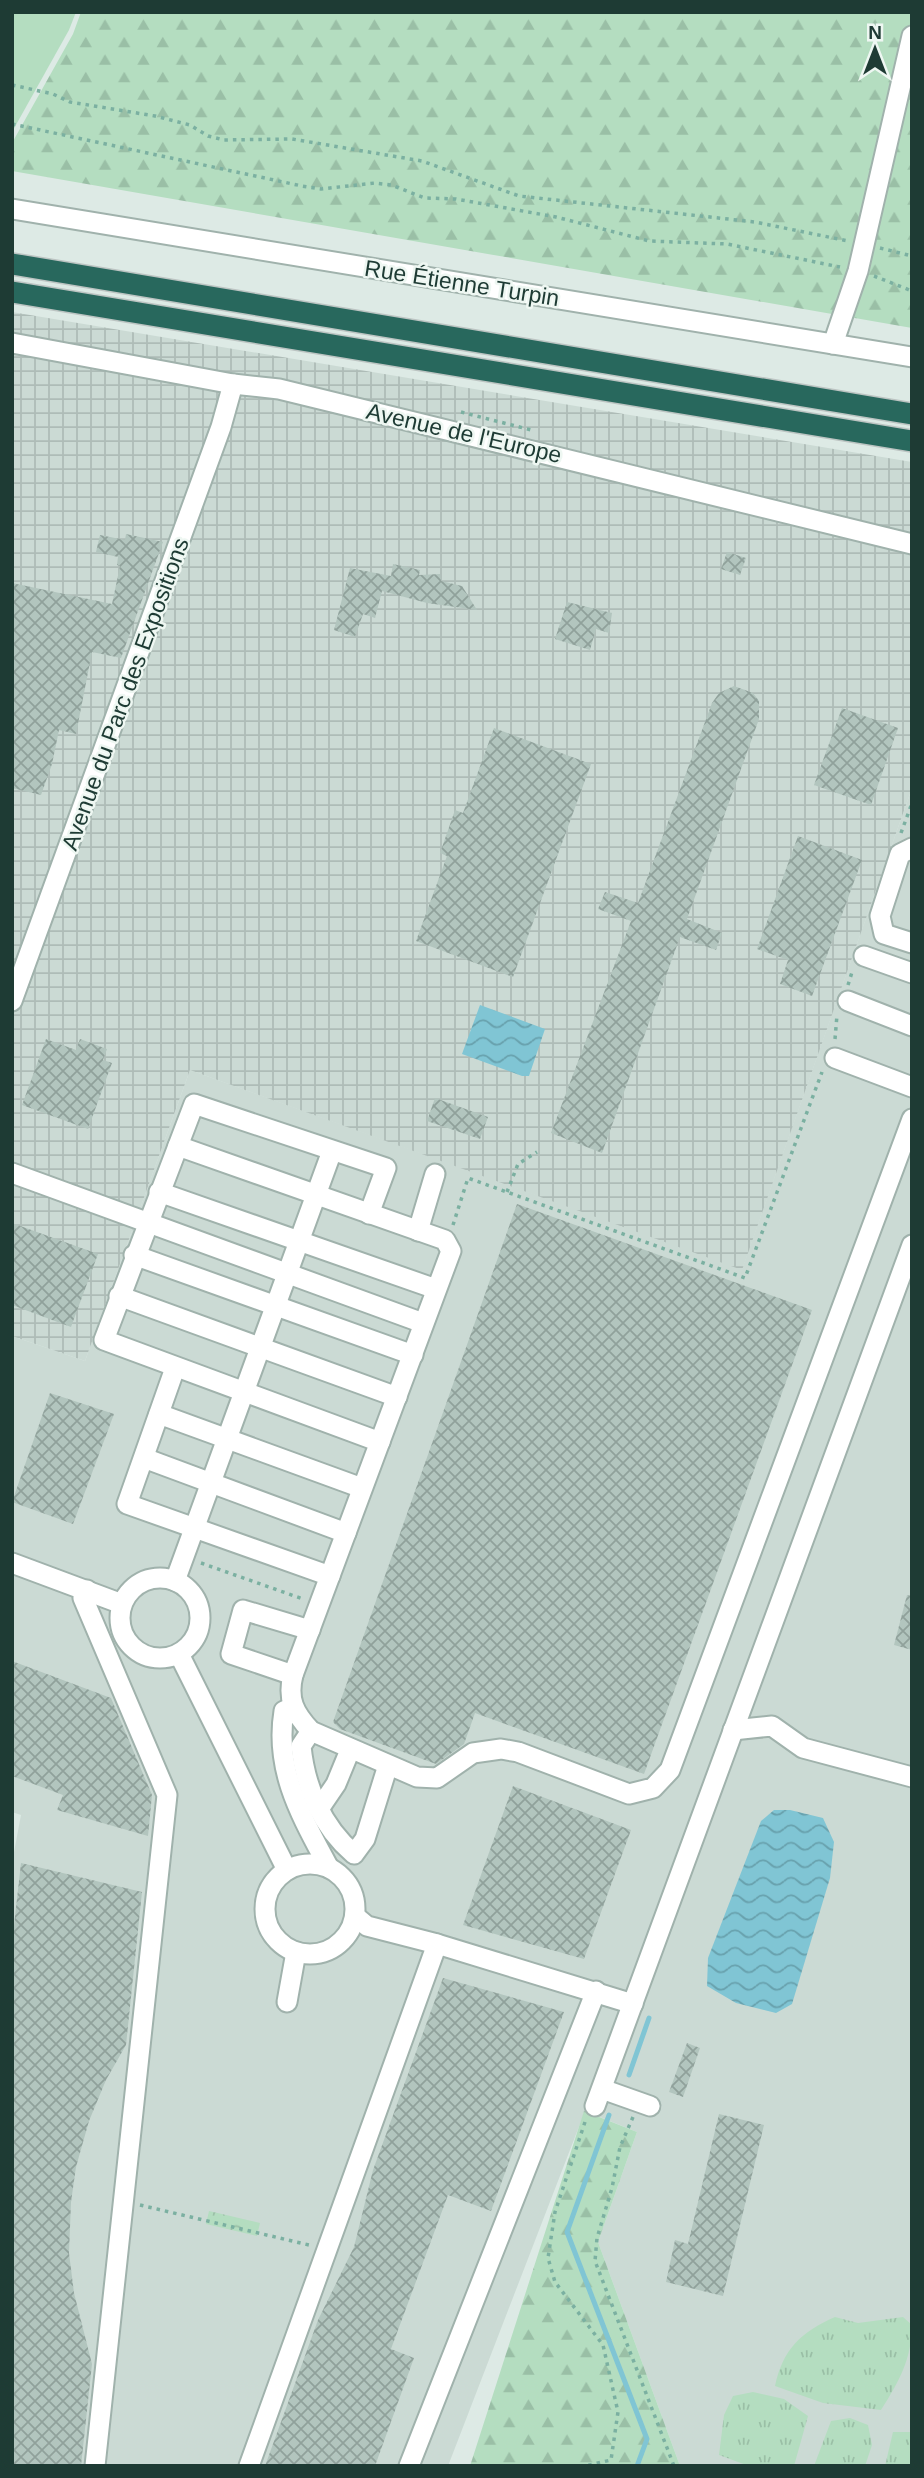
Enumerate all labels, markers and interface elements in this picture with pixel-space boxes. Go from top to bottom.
north arrow [840,14,910,84]
text: N [868,22,882,43]
street label: Rue Étienne Turpin [363,255,561,311]
street label: Avenue de l'Europe [364,398,564,468]
street label: Avenue du Parc des Expositions [56,534,194,854]

